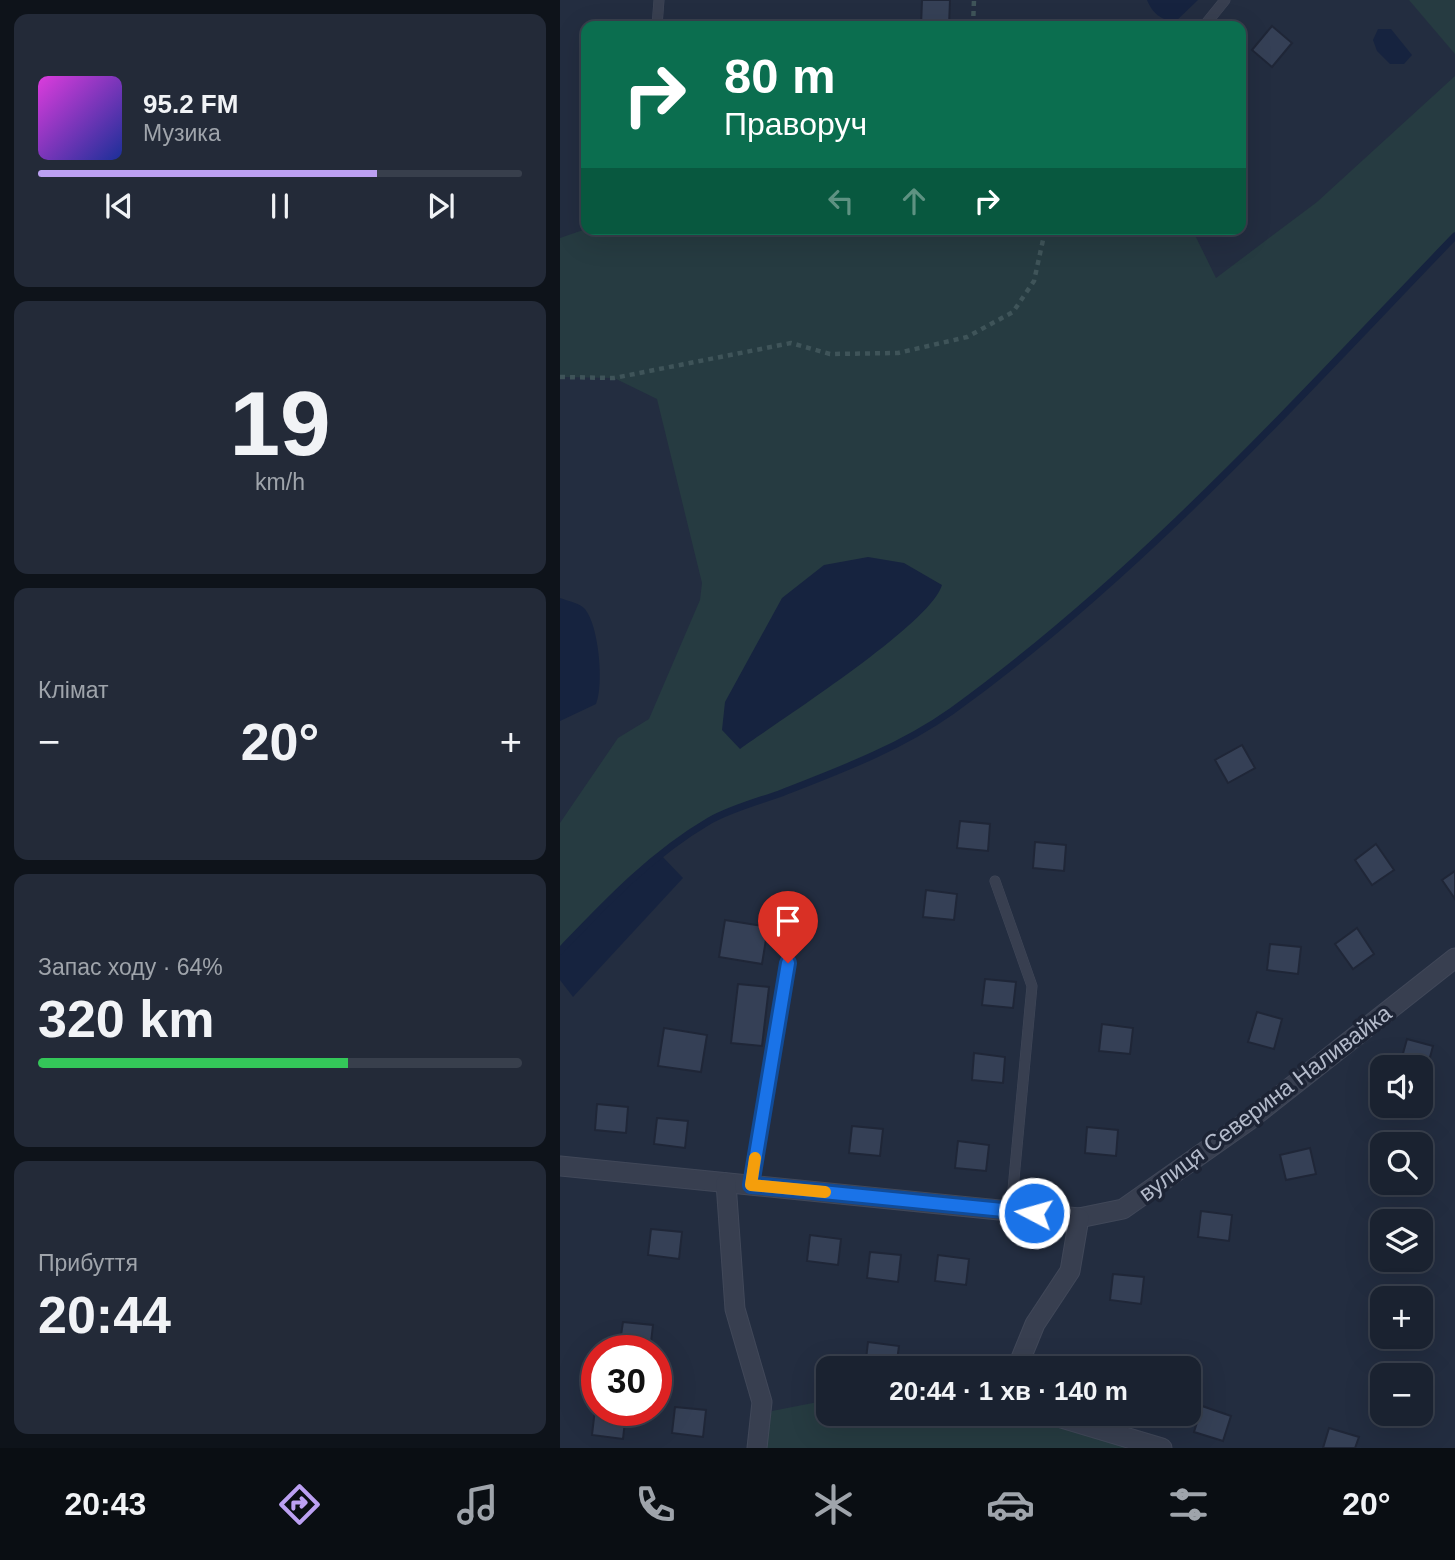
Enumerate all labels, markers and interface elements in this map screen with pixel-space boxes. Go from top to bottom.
icon: right [609,49,700,140]
text: 80 m [724,49,836,103]
text: 95.2 FM [143,89,238,119]
text: Праворуч [724,106,867,142]
text: Музика [143,120,221,146]
icon: left [822,182,860,220]
icon: ahead [895,182,933,220]
icon: right [968,182,1006,220]
icon: previous [100,187,138,225]
icon: pause [261,187,299,225]
icon: next [422,187,460,225]
text: 19 [229,373,331,474]
text: km/h [255,469,305,495]
text: Клімат [38,677,109,703]
text: 20° [241,713,319,771]
text: − [38,721,60,763]
text: + [500,721,522,763]
pin [758,891,818,963]
icon: arrive [769,902,807,940]
text: Запас ходу · 64% [38,954,223,980]
text: 320 km [38,990,214,1048]
street label: вулиця Северина Наливайка [1134,999,1396,1206]
map controls [1370,1055,1433,1426]
button: sound [1370,1055,1433,1118]
button: search [1370,1132,1433,1195]
position arrow [997,1176,1071,1250]
button: layers [1370,1209,1433,1272]
text: Прибуття [38,1250,138,1276]
text: 20:44 [38,1286,171,1344]
button: + [1370,1286,1433,1349]
speed limit sign: 30 [581,1335,672,1426]
button: − [1370,1363,1433,1426]
text: 20:44 · 1 хв · 140 m [889,1376,1128,1406]
icon: directions [275,1480,324,1529]
icon: music [453,1480,502,1529]
icon: phone [631,1480,680,1529]
icon: climate [809,1480,858,1529]
icon: car [986,1480,1035,1529]
icon: filters [1164,1480,1213,1529]
text: 20:43 [64,1486,146,1522]
text: 20° [1342,1486,1391,1522]

